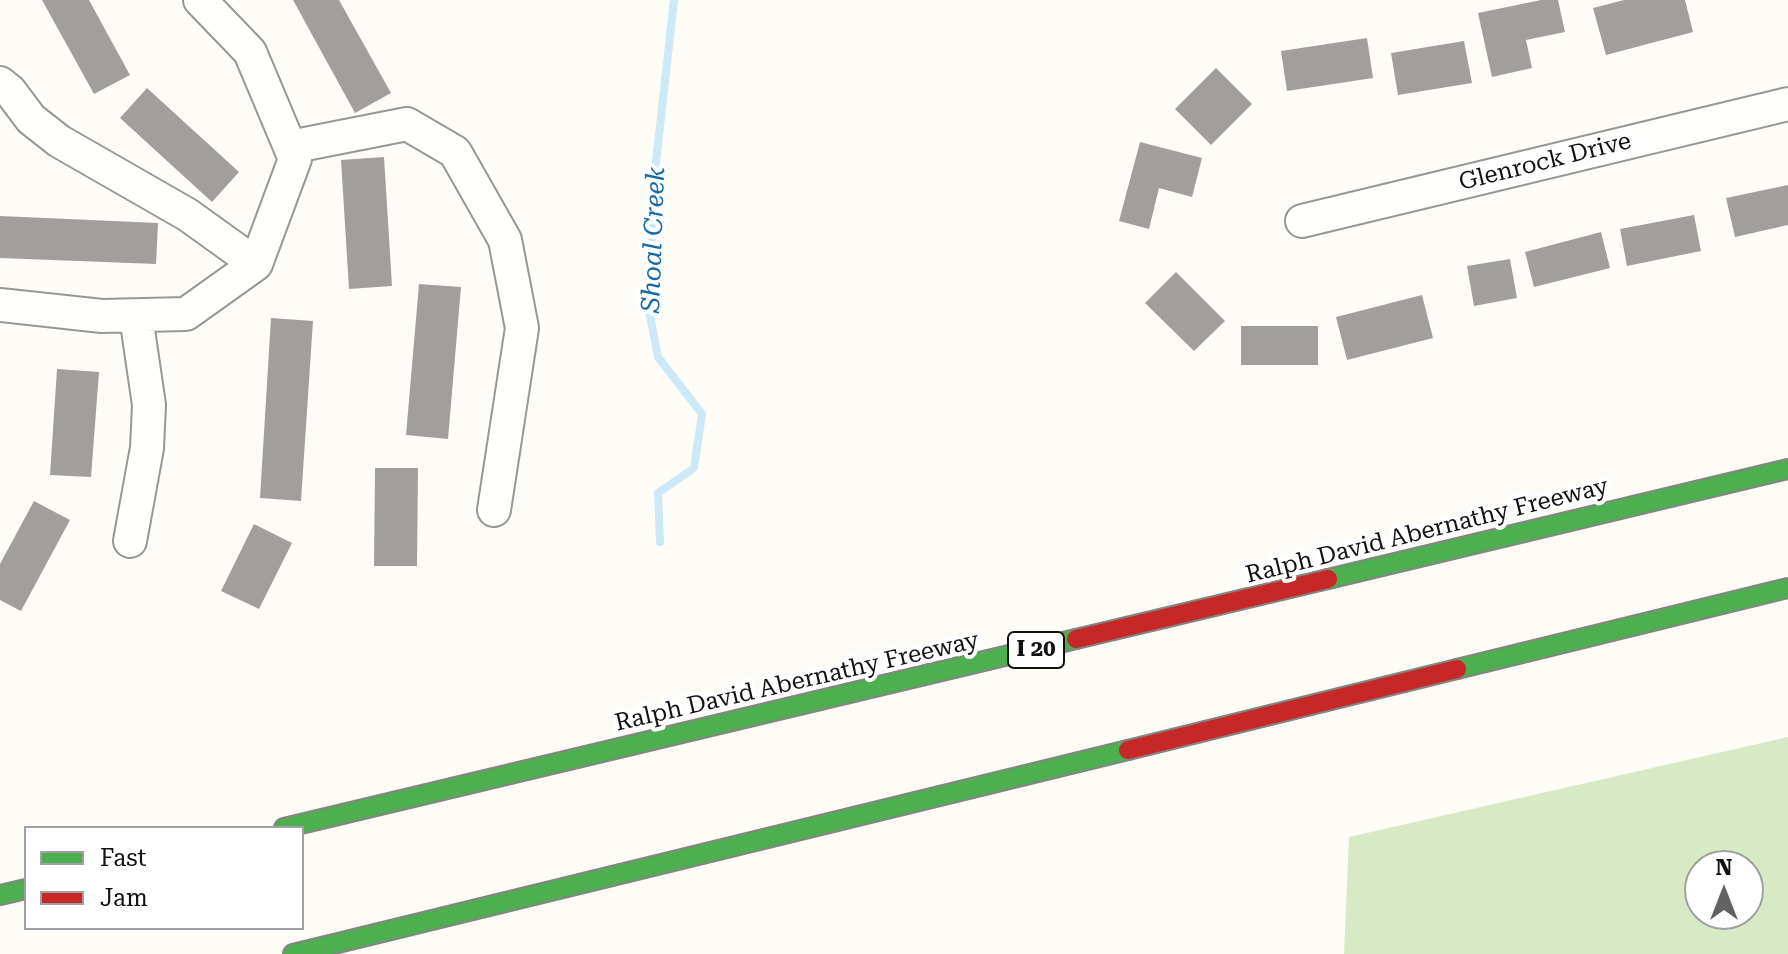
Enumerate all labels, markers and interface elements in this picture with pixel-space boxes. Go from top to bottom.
street label: Glenrock Drive [1456,127,1634,197]
water label: Shoal Creek [636,167,672,313]
street label: Ralph David Abernathy Freeway [1243,472,1611,590]
street label: Ralph David Abernathy Freeway [612,626,982,738]
road number: I 20 [1008,632,1064,668]
legend [24,826,304,930]
text: Fast [100,844,147,872]
north arrow [1684,850,1764,930]
text: N [1716,855,1732,880]
text: Jam [100,884,148,912]

